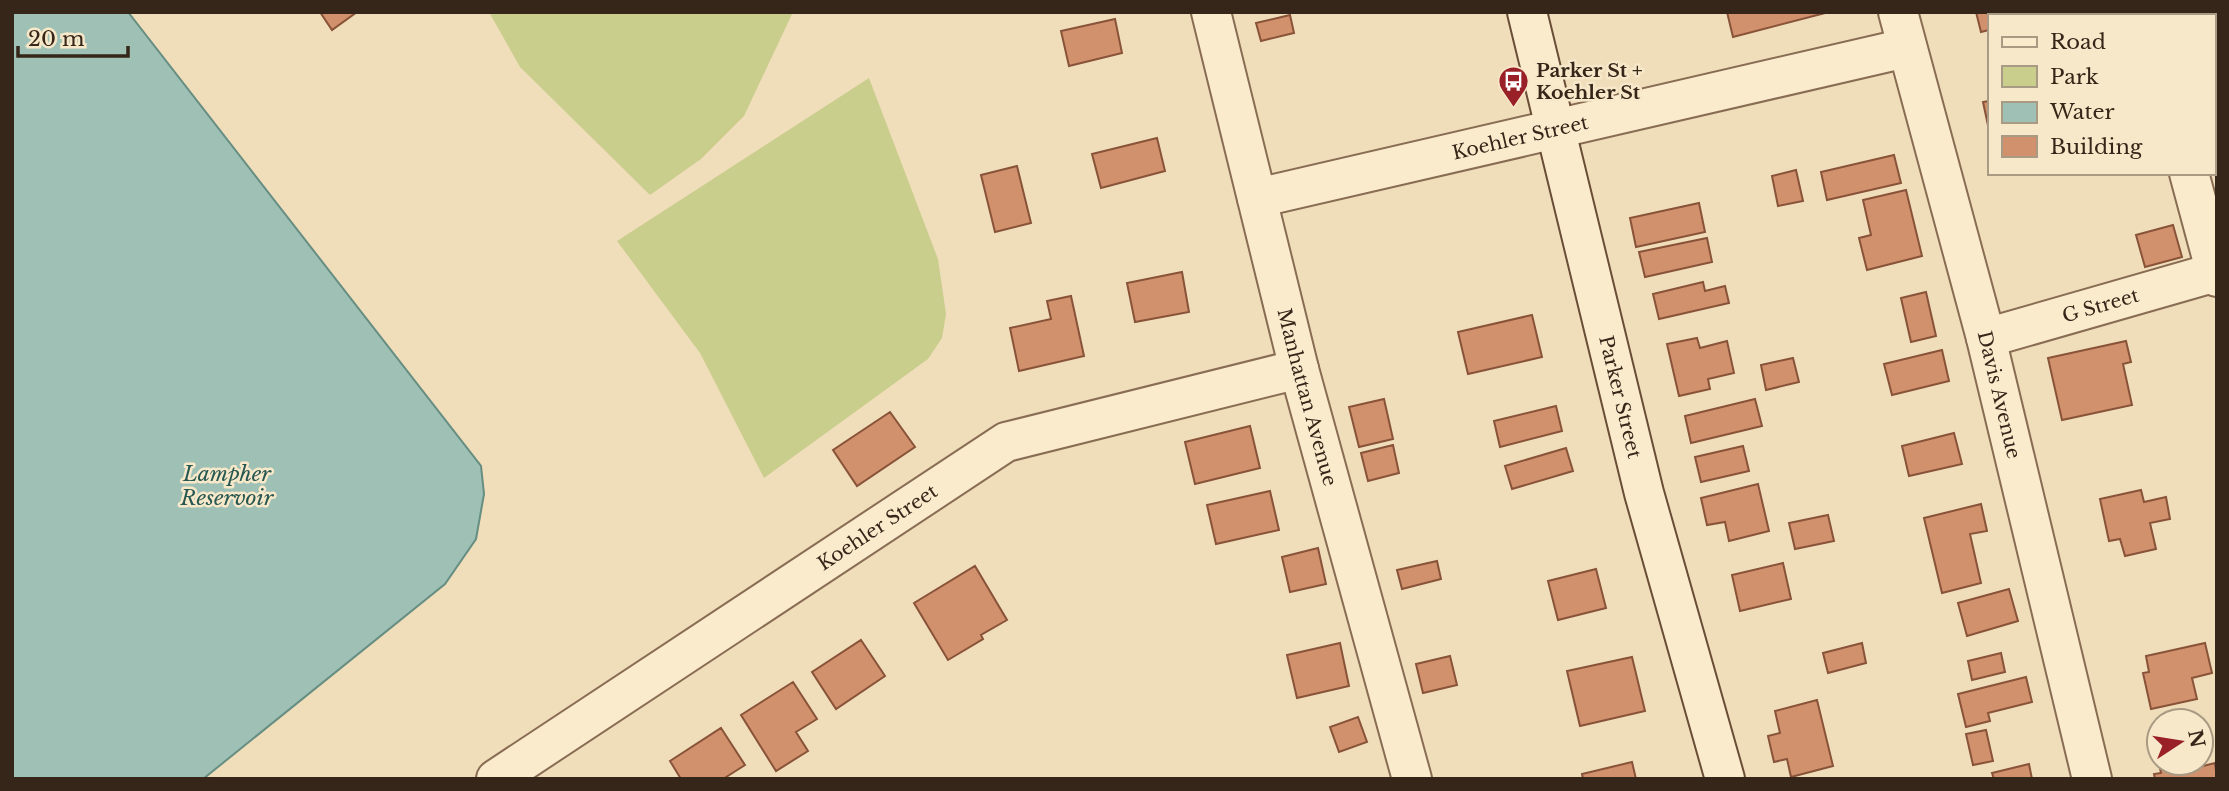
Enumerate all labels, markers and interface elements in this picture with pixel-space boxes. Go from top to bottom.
scale bar [18,14,128,58]
legend [1988,14,2215,175]
text: 20 m [28,26,85,52]
text: Road [2050,29,2106,55]
place label: Parker St + Koehler St [1536,59,1643,104]
bus stop icon: Parker St + Koehler St [1496,64,1530,108]
text: Park [2050,64,2099,90]
text: Water [2049,99,2114,125]
street label: Koehler Street [1450,111,1591,165]
text: Building [2050,134,2143,160]
street label: G Street [2060,284,2142,328]
street label: Manhattan Avenue [1272,306,1342,489]
street label: Davis Avenue [1973,329,2026,461]
street label: Parker Street [1594,333,1646,461]
water label: Lampher Reservoir [180,461,275,511]
street label: Koehler Street [813,479,943,575]
north arrow [2145,707,2215,777]
text: N [2183,727,2209,750]

